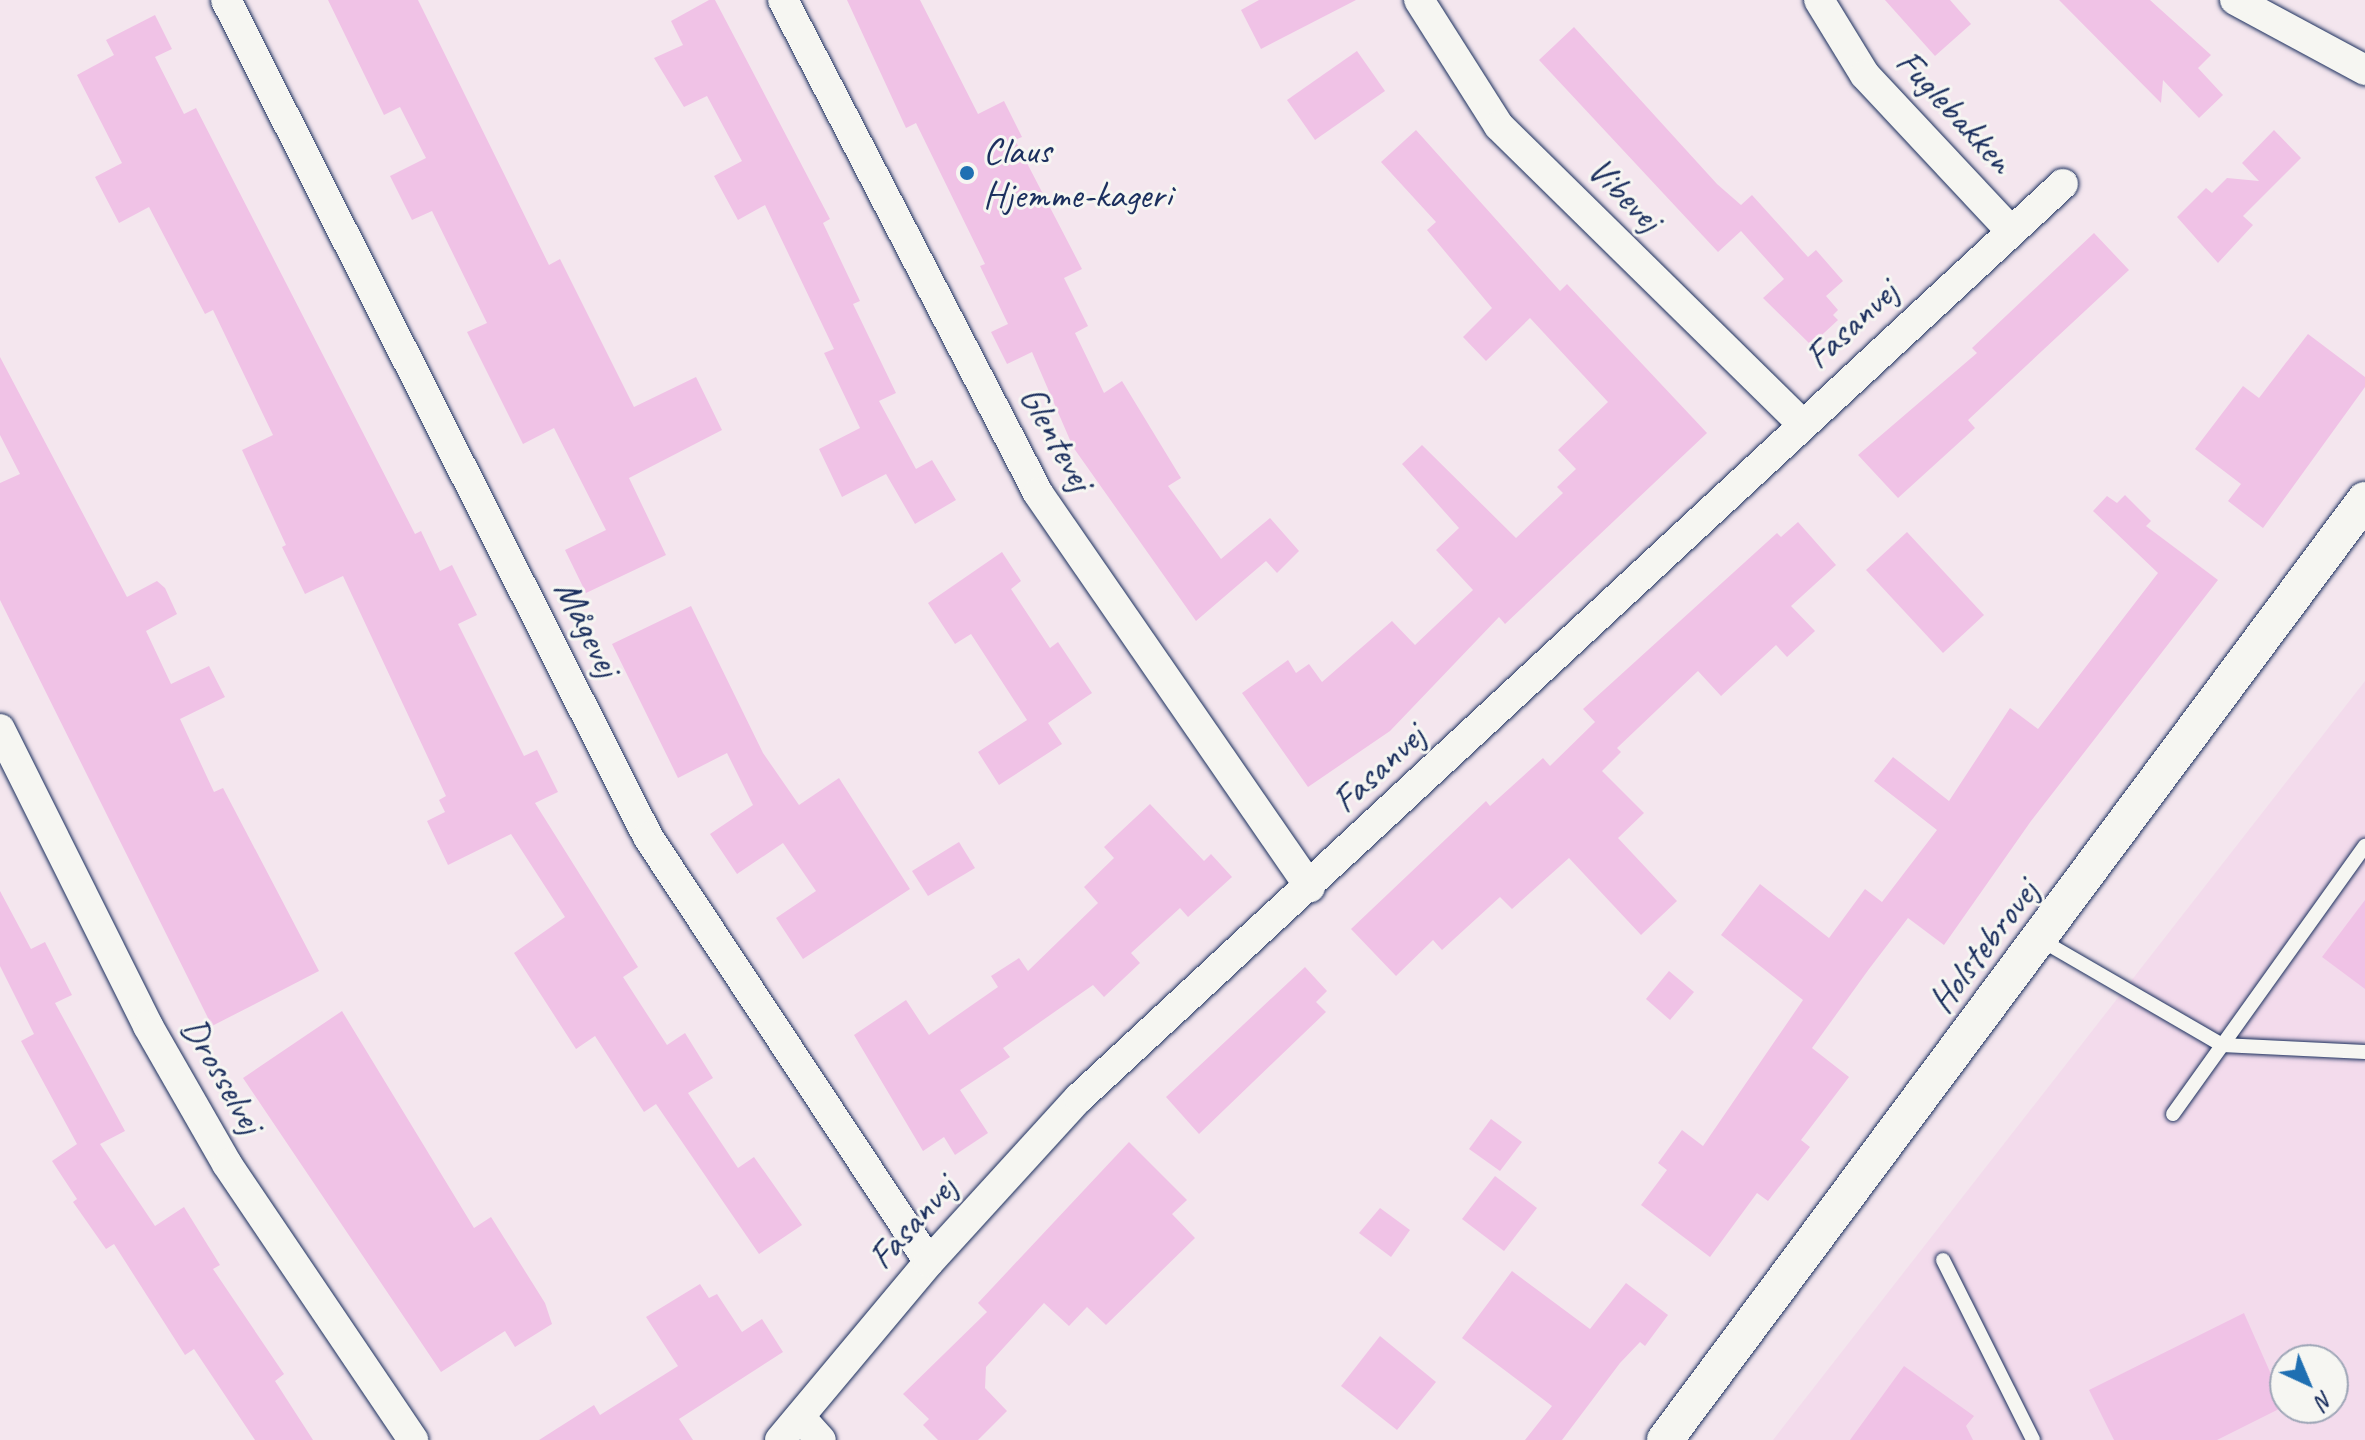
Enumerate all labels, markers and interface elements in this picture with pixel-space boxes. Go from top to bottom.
street label: Fuglebakken [1886,40,2024,182]
place label: Claus Hjemme-kageri [983,128,1172,218]
street label: Vibevej [1578,147,1672,241]
marker: Claus Hjemme-kageri [958,164,976,182]
street label: Fasanvej [1795,270,1907,378]
street label: Glentevej [1010,378,1104,498]
street label: Mågevej [544,572,632,684]
street label: Fasanvej [1322,714,1434,822]
street label: Holstebrovej [1918,870,2048,1022]
street label: Drosselvej [172,1009,274,1141]
street label: Fasanvej [858,1166,966,1278]
north arrow [2269,1344,2349,1424]
text: N [2310,1385,2339,1415]

